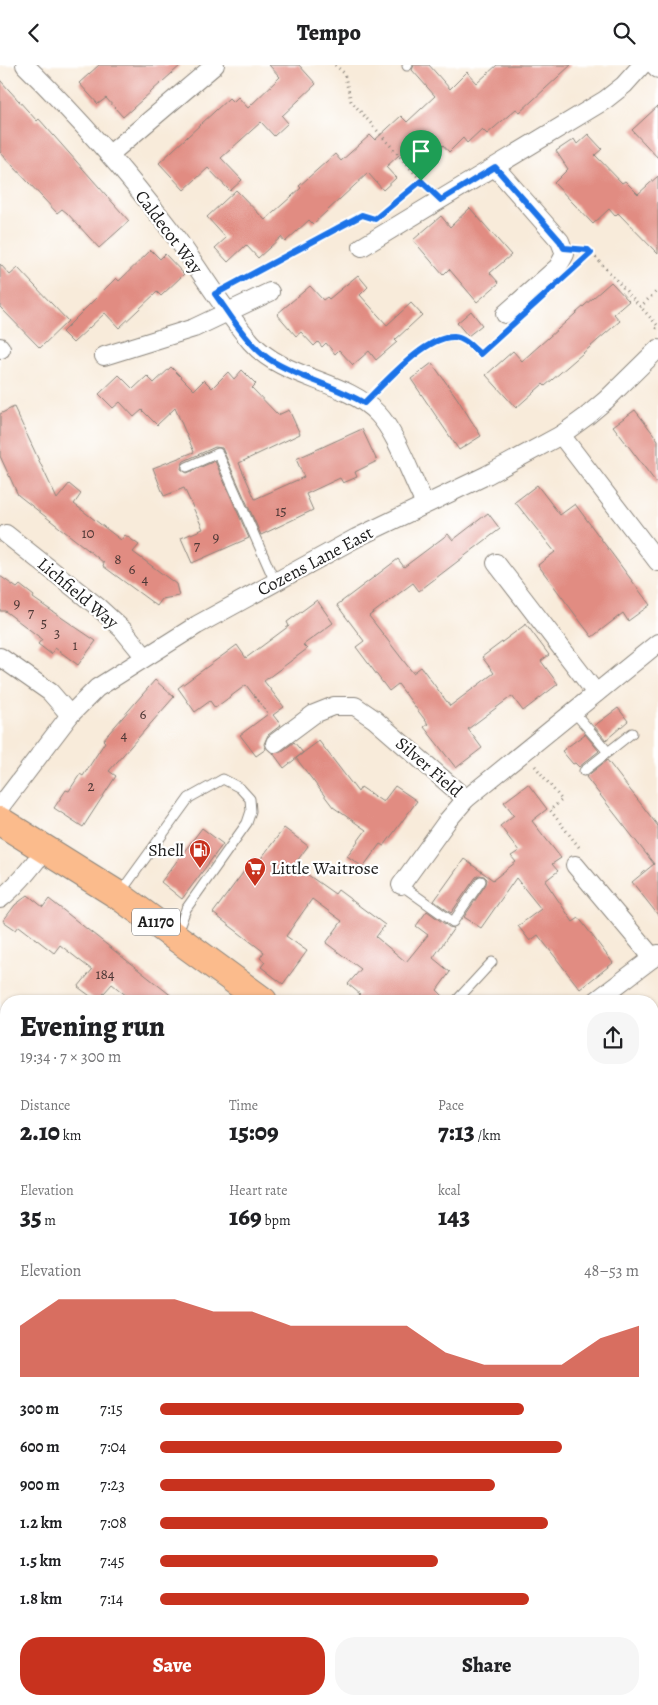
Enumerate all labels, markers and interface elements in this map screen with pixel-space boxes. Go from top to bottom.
text: Tempo [297,18,361,48]
icon: back [20,19,48,47]
icon: search [610,19,638,47]
pin [400,130,442,181]
icon: arrive [407,137,435,165]
street label: Caldecot Way [130,185,209,280]
house number: 15 [275,501,287,521]
street label: Cozens Lane East [253,520,377,602]
house number: 10 [81,523,95,543]
house number: 9 [213,527,220,547]
house number: 7 [194,536,201,556]
house number: 8 [114,549,122,569]
street label: Lichfield Way [32,552,124,635]
house number: 6 [129,559,136,579]
house number: 4 [142,569,149,589]
house number: 9 [14,593,21,613]
house number: 7 [28,603,35,623]
house number: 5 [41,613,47,633]
house number: 3 [54,623,60,643]
house number: 1 [72,635,78,655]
house number: 6 [140,704,147,724]
house number: 4 [121,725,128,745]
street label: Silver Field [391,731,468,803]
house number: 2 [87,776,95,796]
place label: Shell [148,838,185,862]
fuel station icon: Shell [188,838,212,869]
supermarket icon: Little Waitrose [243,856,267,887]
place label: Little Waitrose [271,856,379,880]
road number: A1170 [132,909,180,935]
house number: 184 [95,964,115,984]
text: Evening run [20,1008,165,1046]
button: share [587,1012,639,1064]
text: 19:34 · 7 × 300 m [20,1046,121,1068]
text: Distance [20,1096,70,1115]
text: Time [229,1096,258,1115]
text: Pace [438,1096,464,1115]
text: 2.10 [20,1115,60,1149]
text: 15:09 [229,1115,279,1149]
text: 7:13 [438,1115,475,1149]
text: km [60,1126,81,1145]
text: /km [475,1126,501,1145]
text: Elevation [20,1181,74,1200]
text: Heart rate [229,1181,287,1200]
text: kcal [438,1181,460,1200]
text: 35 [20,1200,42,1234]
text: 169 [229,1200,262,1234]
text: 143 [438,1200,470,1234]
text: m [42,1211,56,1230]
text: bpm [262,1211,291,1230]
text: Elevation [20,1260,81,1282]
text: 48–53 m [584,1260,639,1282]
text: 300 m [20,1398,59,1420]
text: 7:15 [100,1398,123,1420]
text: 600 m [20,1436,60,1458]
text: 7:04 [100,1436,126,1458]
text: 900 m [20,1474,60,1496]
text: 7:23 [100,1474,125,1496]
text: 1.2 km [20,1512,62,1534]
text: 7:08 [100,1512,127,1534]
text: 1.5 km [20,1550,61,1572]
text: 7:45 [100,1550,125,1572]
text: 1.8 km [20,1588,62,1610]
text: 7:14 [100,1588,123,1610]
button: Save [20,1637,325,1695]
button: Share [335,1637,639,1695]

